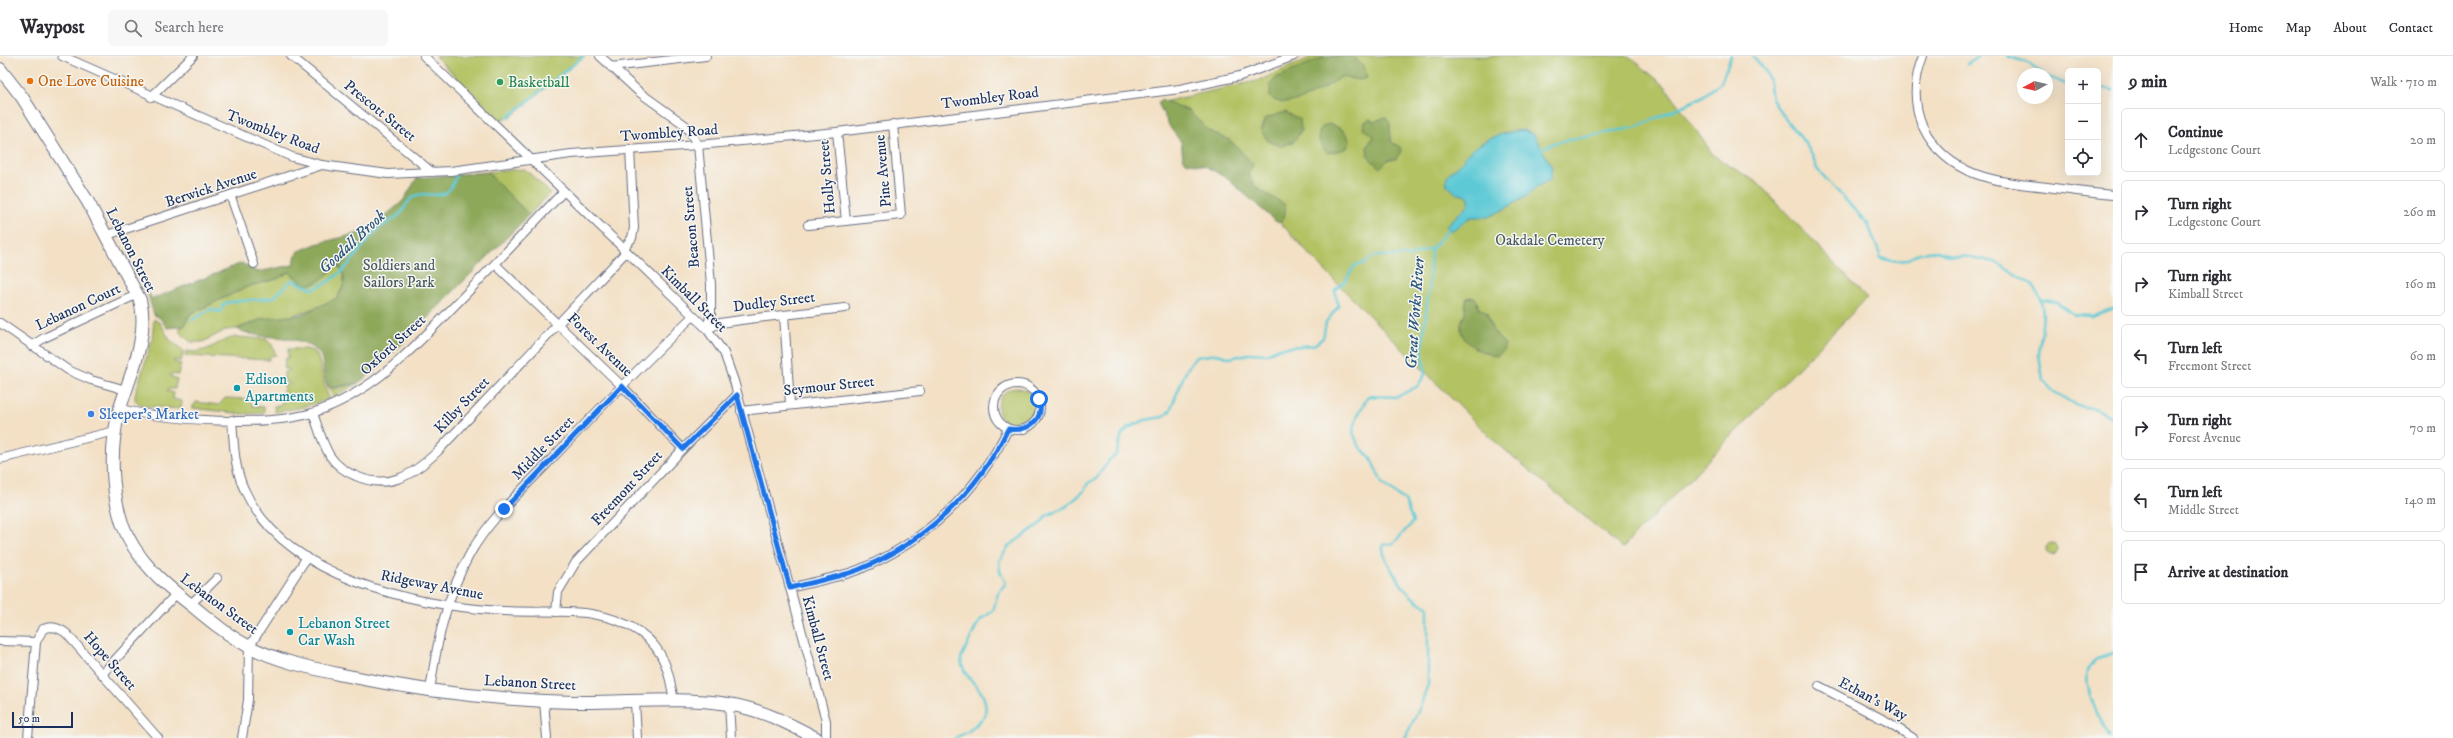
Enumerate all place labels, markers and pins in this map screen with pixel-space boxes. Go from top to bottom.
place label: One Love Cuisine [38,72,144,91]
place label: Basketball [508,73,570,92]
marker: One Love Cuisine [25,76,35,86]
marker: Basketball [495,77,505,87]
place label: Edison Apartments [245,370,314,406]
marker: Edison Apartments [232,383,242,393]
place label: Sleeper's Market [99,405,199,424]
marker: Sleeper's Market [86,409,96,419]
place label: Lebanon Street Car Wash [298,614,390,650]
marker: Lebanon Street Car Wash [285,627,295,637]

